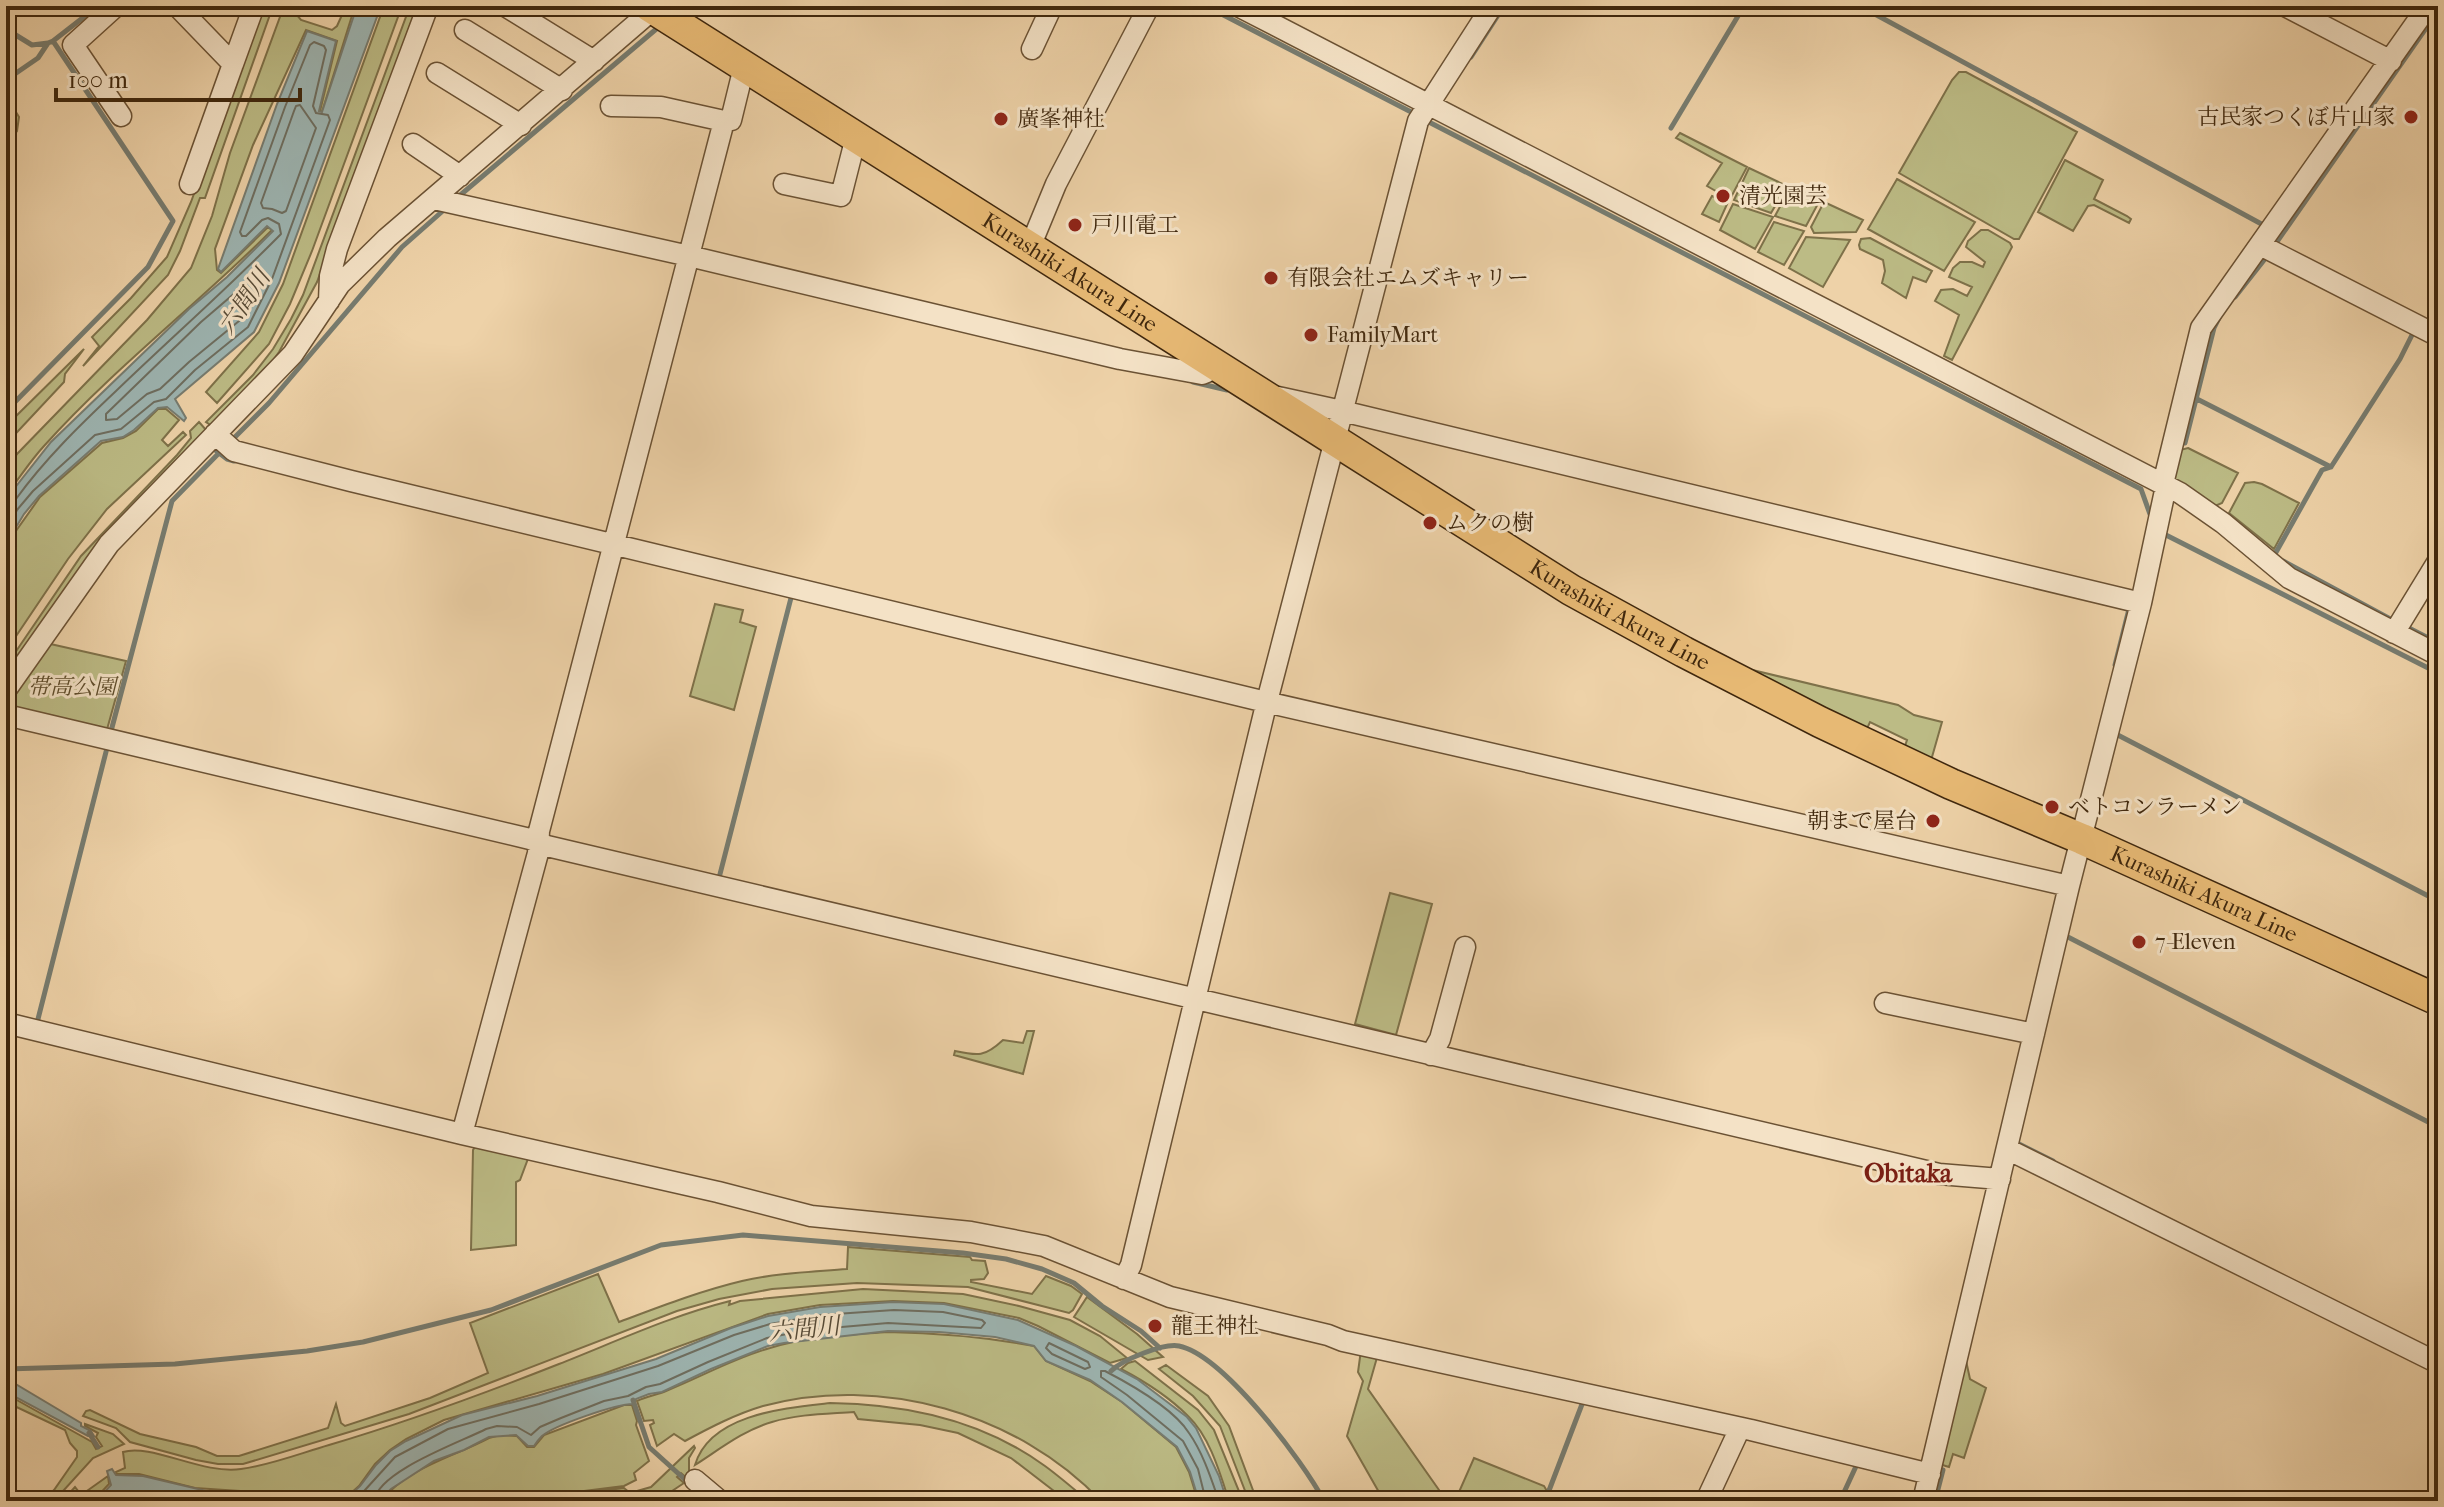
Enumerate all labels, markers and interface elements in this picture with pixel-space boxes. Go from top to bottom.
scale bar [56,52,300,102]
text: 100 m [68,66,128,94]
place label: 古民家つくぼ片山家 [2197,104,2395,130]
place label: 廣峯神社 [1017,106,1105,132]
marker: 古民家つくぼ片山家 [2402,108,2420,126]
marker: 廣峯神社 [992,110,1010,128]
place label: 清光園芸 [1739,183,1827,209]
marker: 清光園芸 [1714,187,1732,205]
street label: Kurashiki Akura Line [977,207,1162,338]
place label: 戸川電工 [1091,212,1179,238]
marker: 戸川電工 [1066,216,1084,234]
water label: 六間川 [212,262,277,340]
place label: 有限会社エムズキャリー [1287,265,1529,291]
marker: 有限会社エムズキャリー [1262,269,1280,287]
place label: FamilyMart [1327,322,1438,348]
marker: FamilyMart [1302,326,1320,344]
place label: ムクの樹 [1446,510,1534,536]
marker: ムクの樹 [1421,514,1439,532]
street label: Kurashiki Akura Line [1525,554,1714,676]
park label: 帯高公園 [28,674,119,700]
place label: ベトコンラーメン [2068,794,2242,820]
marker: ベトコンラーメン [2043,798,2061,816]
place label: 朝まで屋台 [1807,808,1917,834]
marker: 朝まで屋台 [1924,812,1942,830]
street label: Kurashiki Akura Line [2106,841,2302,948]
place label: 7-Eleven [2155,929,2236,955]
marker: 7-Eleven [2130,933,2148,951]
district label: Obitaka [1864,1158,1953,1189]
water label: 六間川 [767,1311,844,1347]
place label: 龍王神社 [1171,1313,1259,1339]
marker: 龍王神社 [1146,1317,1164,1335]

